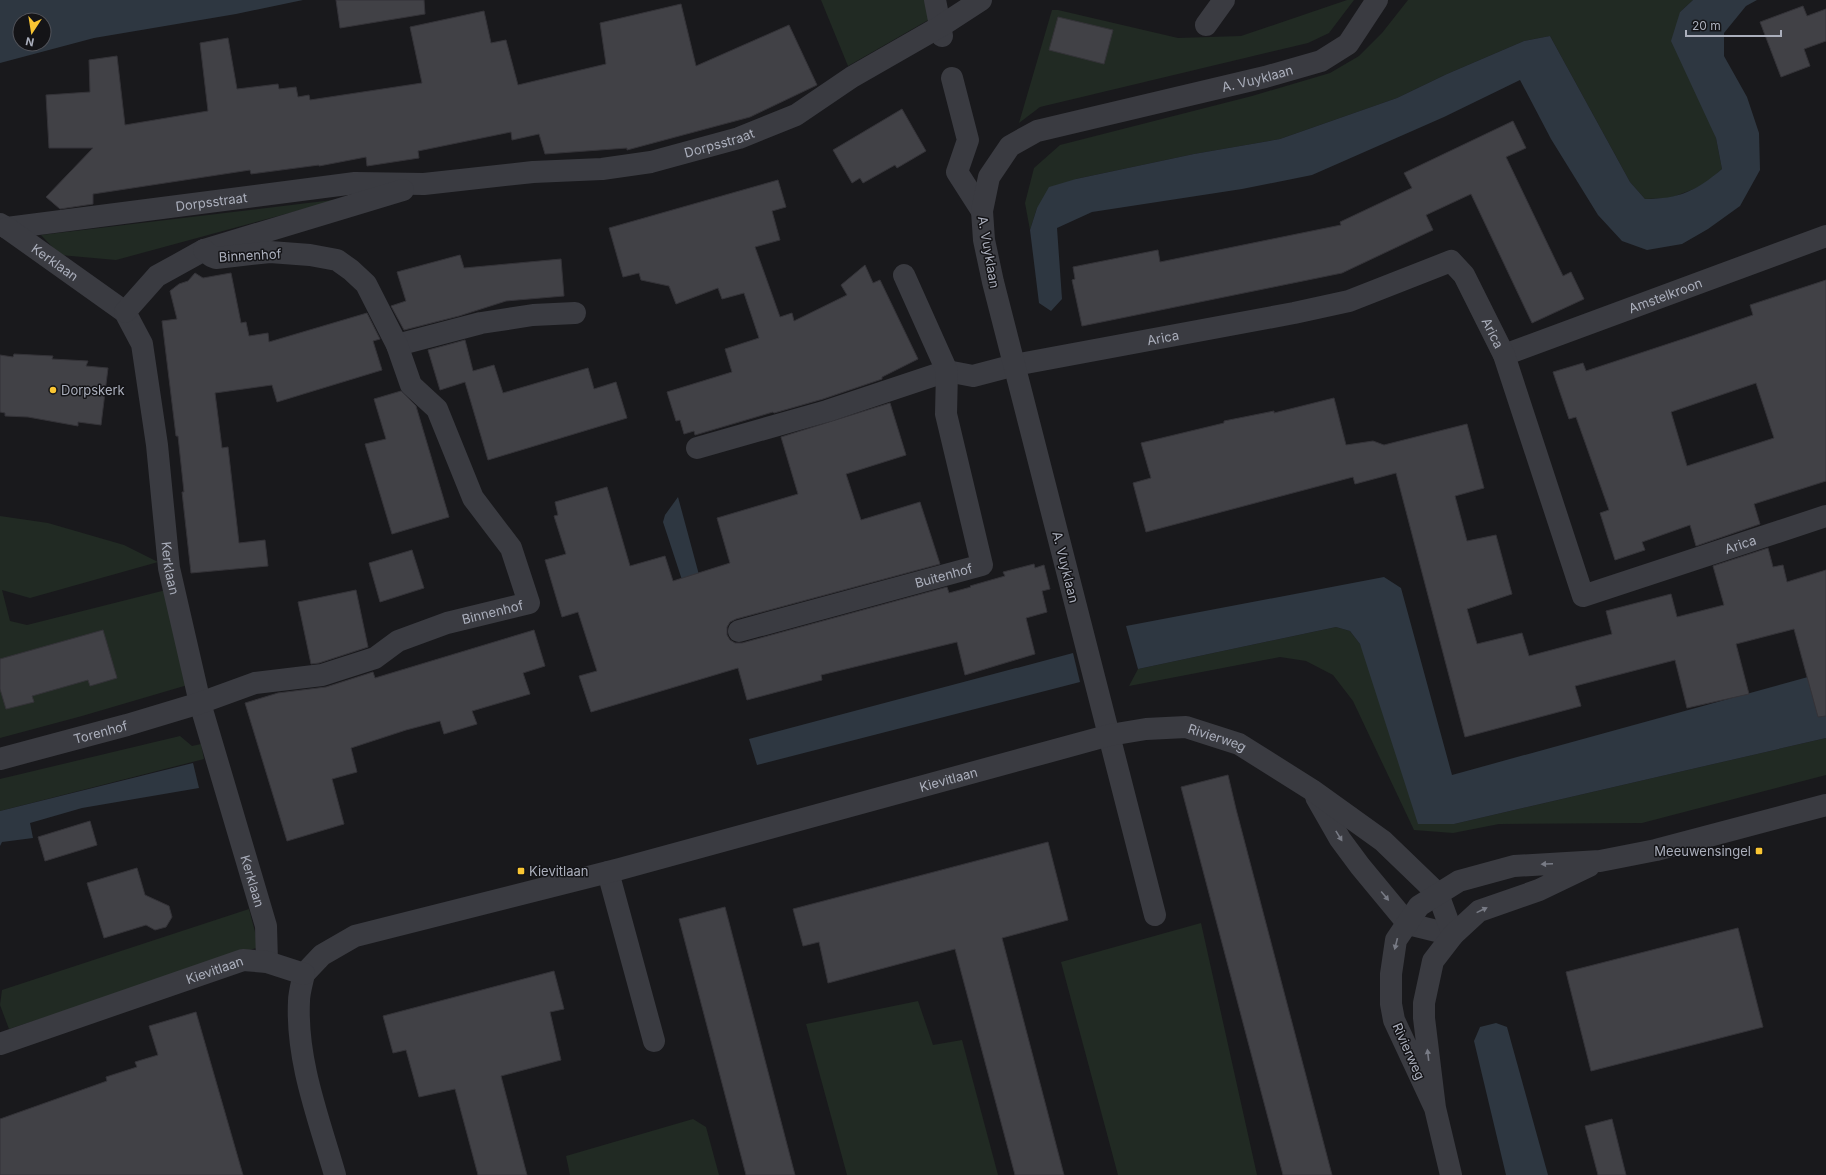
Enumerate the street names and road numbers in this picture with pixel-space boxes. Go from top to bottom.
street label: A. Vuyklaan [1220,61,1295,95]
street label: Dorpsstraat [682,125,756,161]
street label: Dorpsstraat [174,189,248,214]
street label: A. Vuyklaan [975,215,1003,289]
street label: Kerklaan [29,240,82,284]
street label: Binnenhof [218,245,282,265]
street label: Amstelkroon [1626,274,1704,316]
street label: Arica [1479,315,1507,351]
street label: Arica [1146,327,1180,348]
street label: A. Vuyklaan [1049,530,1083,604]
street label: Arica [1723,532,1758,557]
street label: Kerklaan [158,541,183,596]
street label: Buitenhof [913,560,974,591]
street label: Binnenhof [460,597,525,627]
street label: Torenhof [72,717,129,747]
street label: Rivierweg [1186,720,1250,755]
street label: Kievitlaan [917,764,979,795]
street label: Kerklaan [237,853,268,909]
street label: Kievitlaan [184,953,245,987]
street label: Rivierweg [1389,1020,1429,1082]

